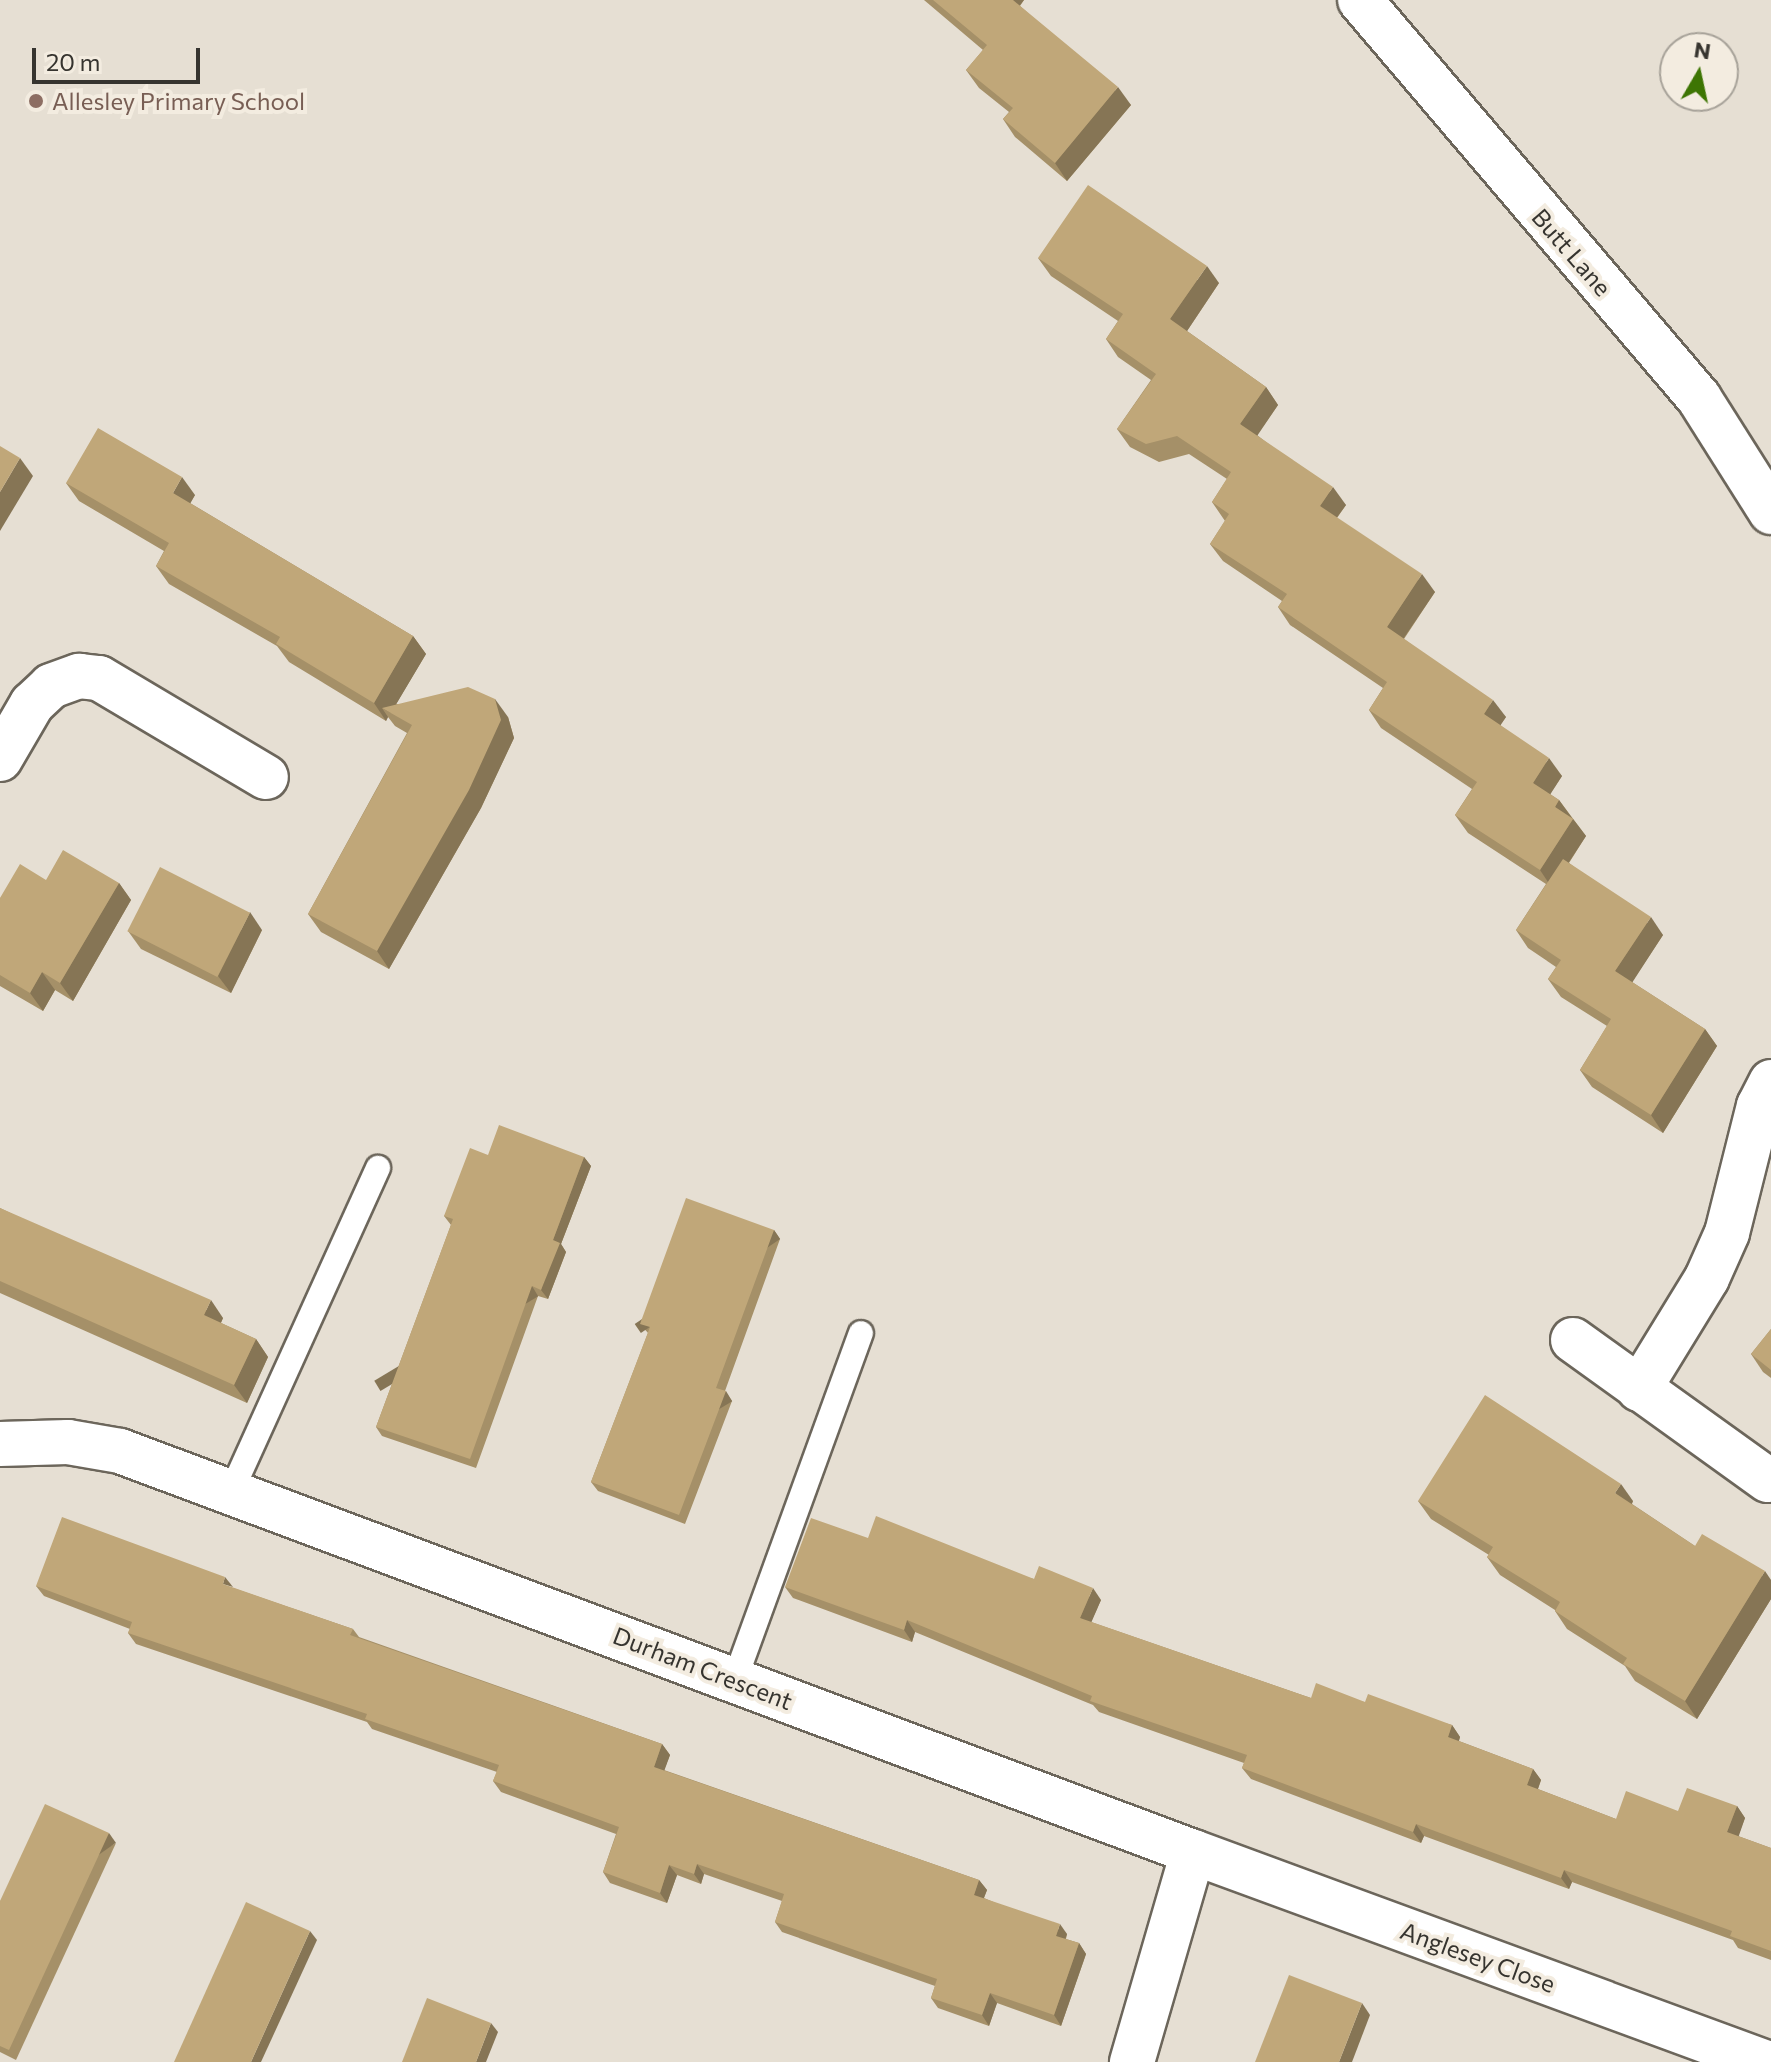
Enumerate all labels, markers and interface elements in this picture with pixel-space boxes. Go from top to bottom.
scale bar [36,32,204,82]
north arrow [1659,32,1739,112]
text: N [1692,35,1713,64]
text: 20 m [46,47,100,76]
place label: Allesley Primary School [52,87,305,115]
marker: Allesley Primary School [27,92,45,110]
street label: Butt Lane [1526,203,1618,301]
street label: Durham Crescent [609,1621,797,1715]
street label: Anglesey Close [1397,1916,1559,1998]

